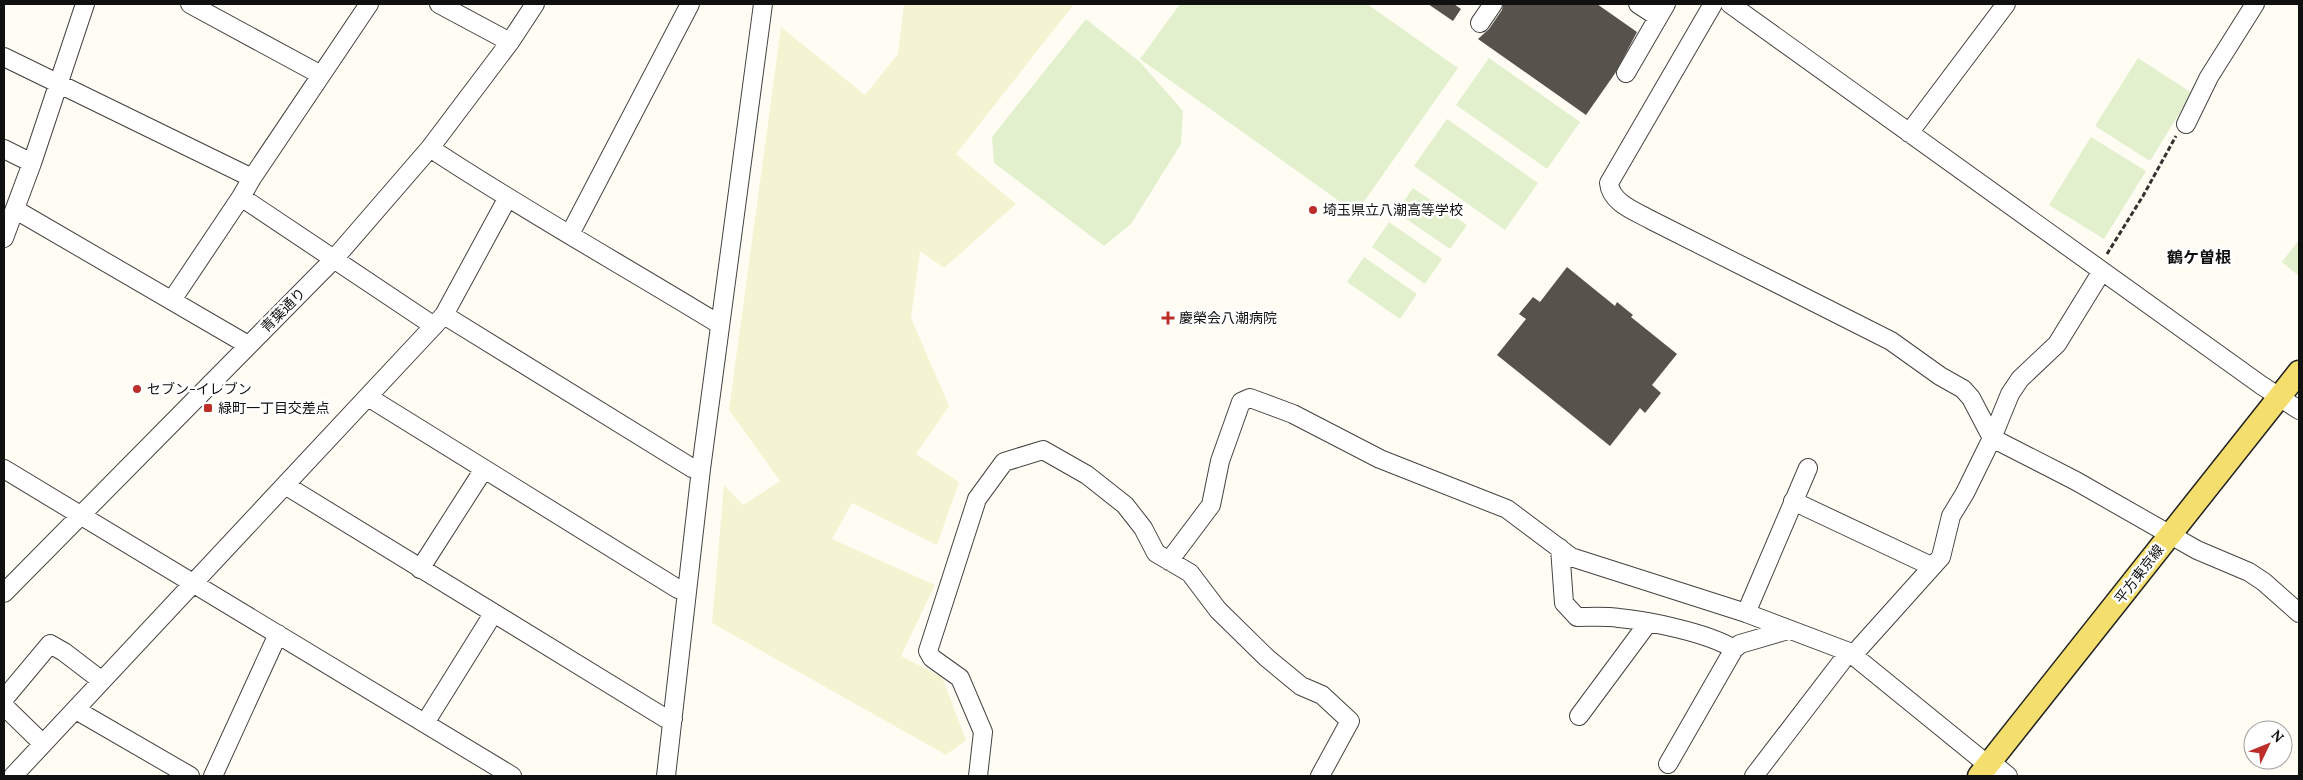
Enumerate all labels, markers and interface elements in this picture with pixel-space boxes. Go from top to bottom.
place label: 埼玉県立八潮高等学校 [1323,201,1463,219]
marker: 埼玉県立八潮高等学校 [1307,204,1319,216]
district label: 鶴ケ曽根 [2167,247,2231,267]
street label: 青葉通り [257,284,309,336]
place label: 慶榮会八潮病院 [1179,309,1277,327]
marker: 慶榮会八潮病院 [1161,311,1175,325]
place label: セブン-イレブン [147,380,252,398]
marker: セブン-イレブン [131,383,143,395]
place label: 緑町一丁目交差点 [218,399,330,417]
marker: 緑町一丁目交差点 [202,402,214,414]
street label: 平方東京線 [2110,541,2168,607]
north arrow [2243,720,2293,770]
text: N [2267,726,2288,746]

